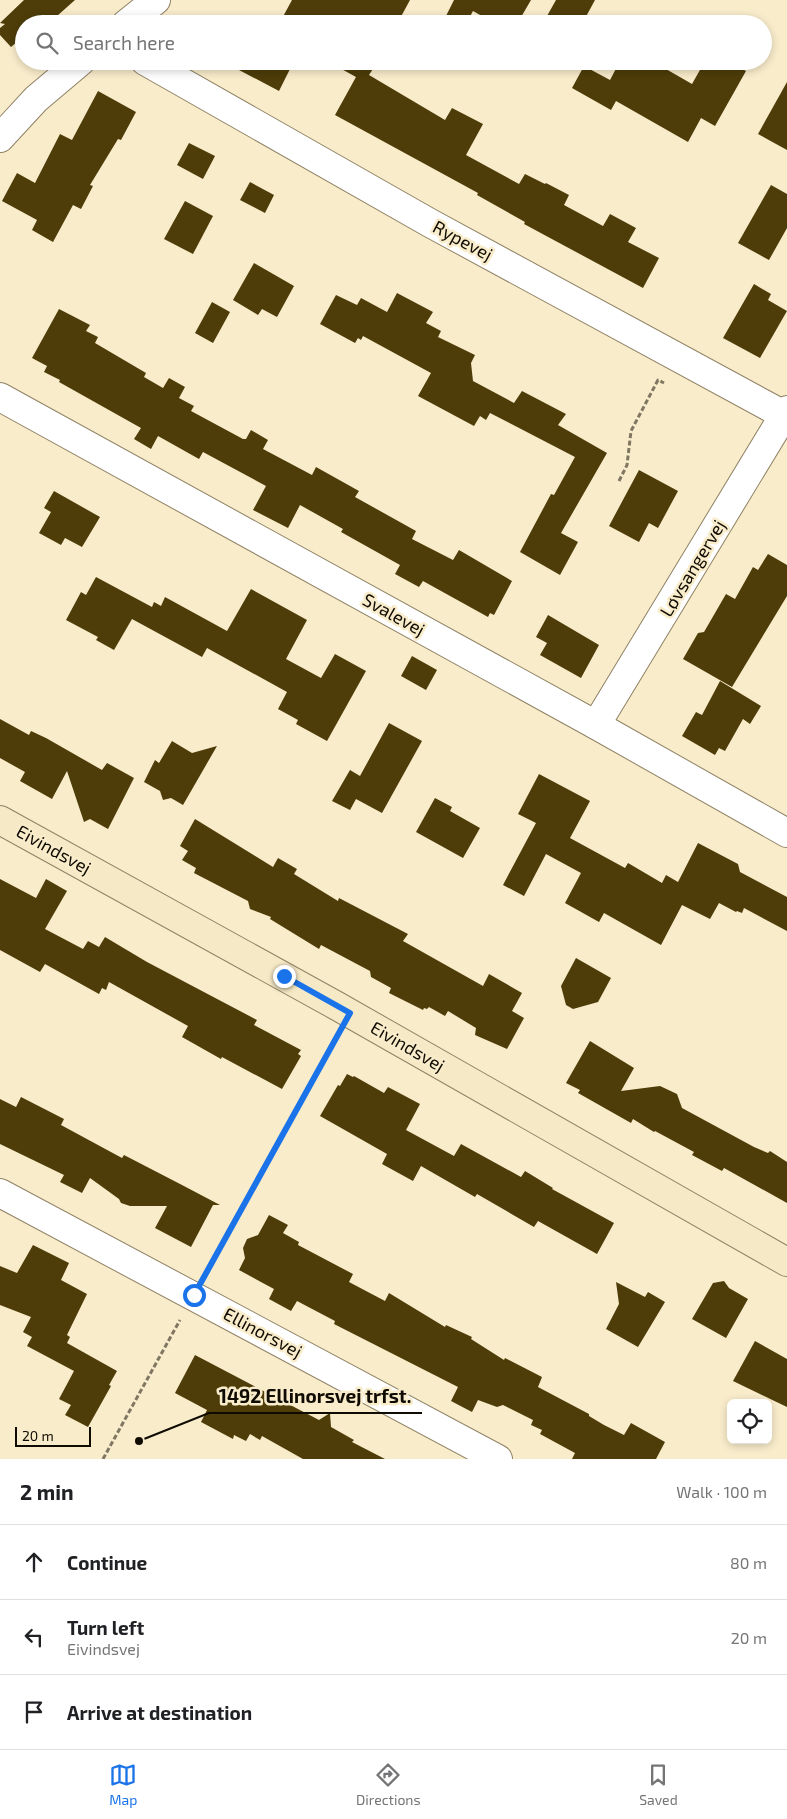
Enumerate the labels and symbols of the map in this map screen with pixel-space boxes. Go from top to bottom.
street label: Rypevej [429,215,497,265]
street label: Løvsangervej [655,516,729,620]
street label: Svalevej [359,588,429,640]
street label: Eivindsvej [13,819,95,879]
route end [273,965,296,988]
street label: Eivindsvej [367,1016,449,1076]
route start [183,1284,206,1307]
street label: Ellinorsvej [220,1302,306,1362]
callout: 1492 Ellinorsvej trfst. [209,1379,422,1413]
text: 1492 Ellinorsvej trfst. [219,1384,411,1407]
scale bar [15,1424,91,1447]

